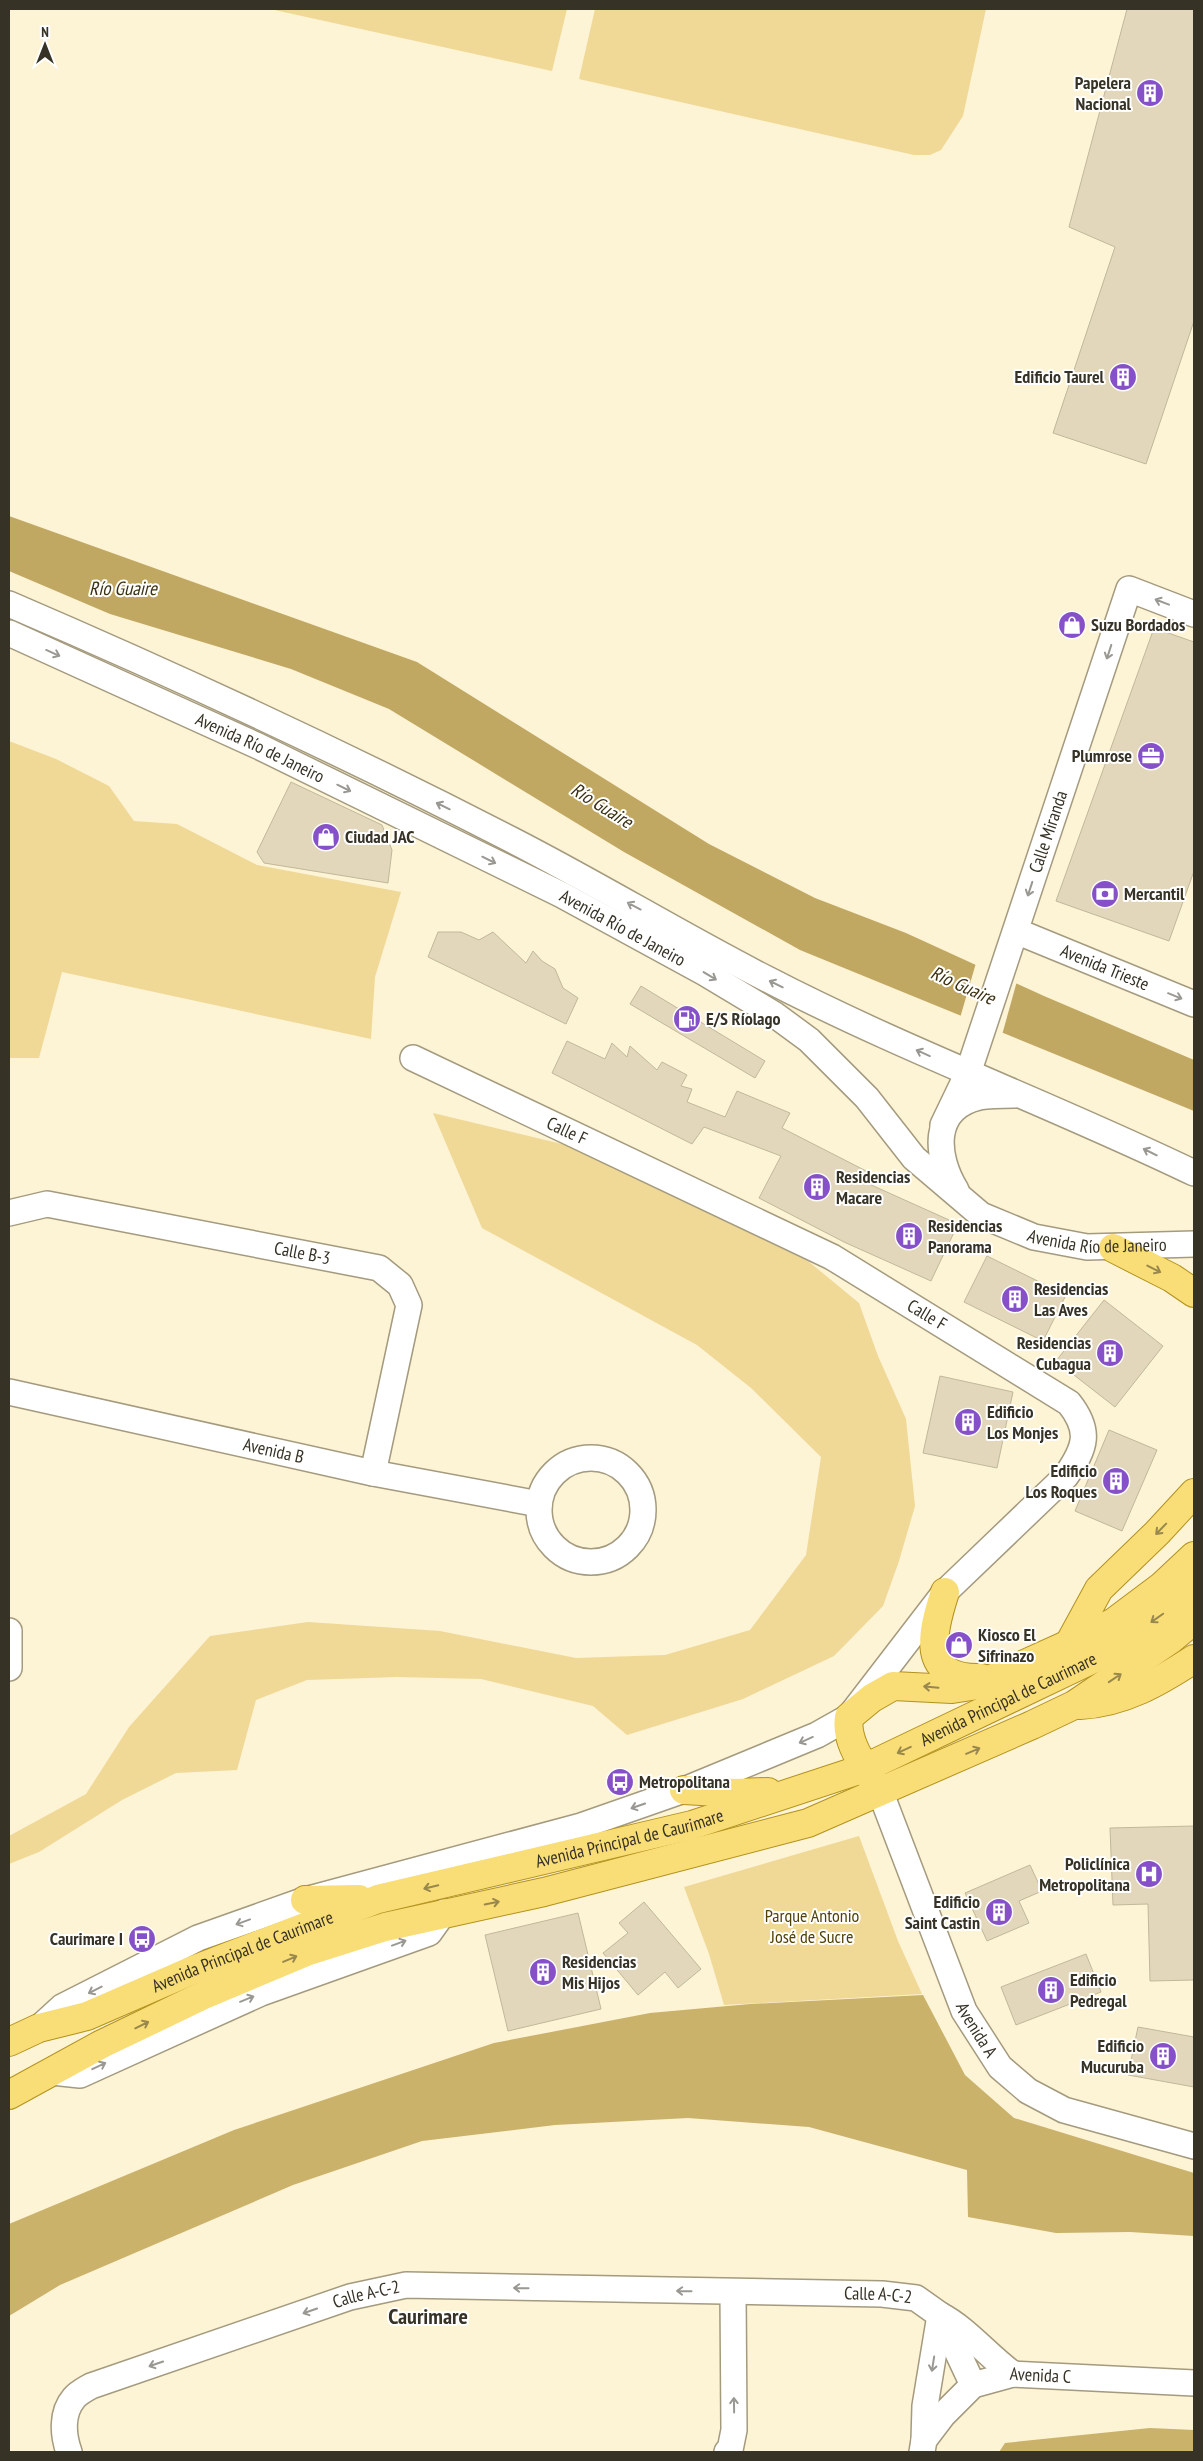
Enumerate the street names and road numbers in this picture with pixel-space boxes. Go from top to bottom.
street label: Avenida Río de Janeiro [192,707,329,788]
street label: Calle Miranda [1023,787,1072,876]
street label: Avenida Río de Janeiro [556,884,690,971]
street label: Avenida Trieste [1057,939,1153,995]
street label: Calle F [543,1111,591,1150]
street label: Avenida Río de Janeiro [1024,1224,1167,1258]
street label: Calle B-3 [272,1236,332,1269]
street label: Calle F [903,1294,951,1335]
street label: Avenida B [241,1432,306,1468]
street label: Avenida Principal de Caurimare [916,1647,1100,1751]
street label: Avenida Principal de Caurimare [533,1803,726,1873]
street label: Avenida Principal de Caurimare [148,1905,336,1997]
street label: Avenida A [951,1999,1003,2062]
street label: Calle A-C-2 [329,2275,402,2313]
street label: Calle A-C-2 [844,2281,913,2308]
street label: Avenida C [1009,2362,1072,2388]

